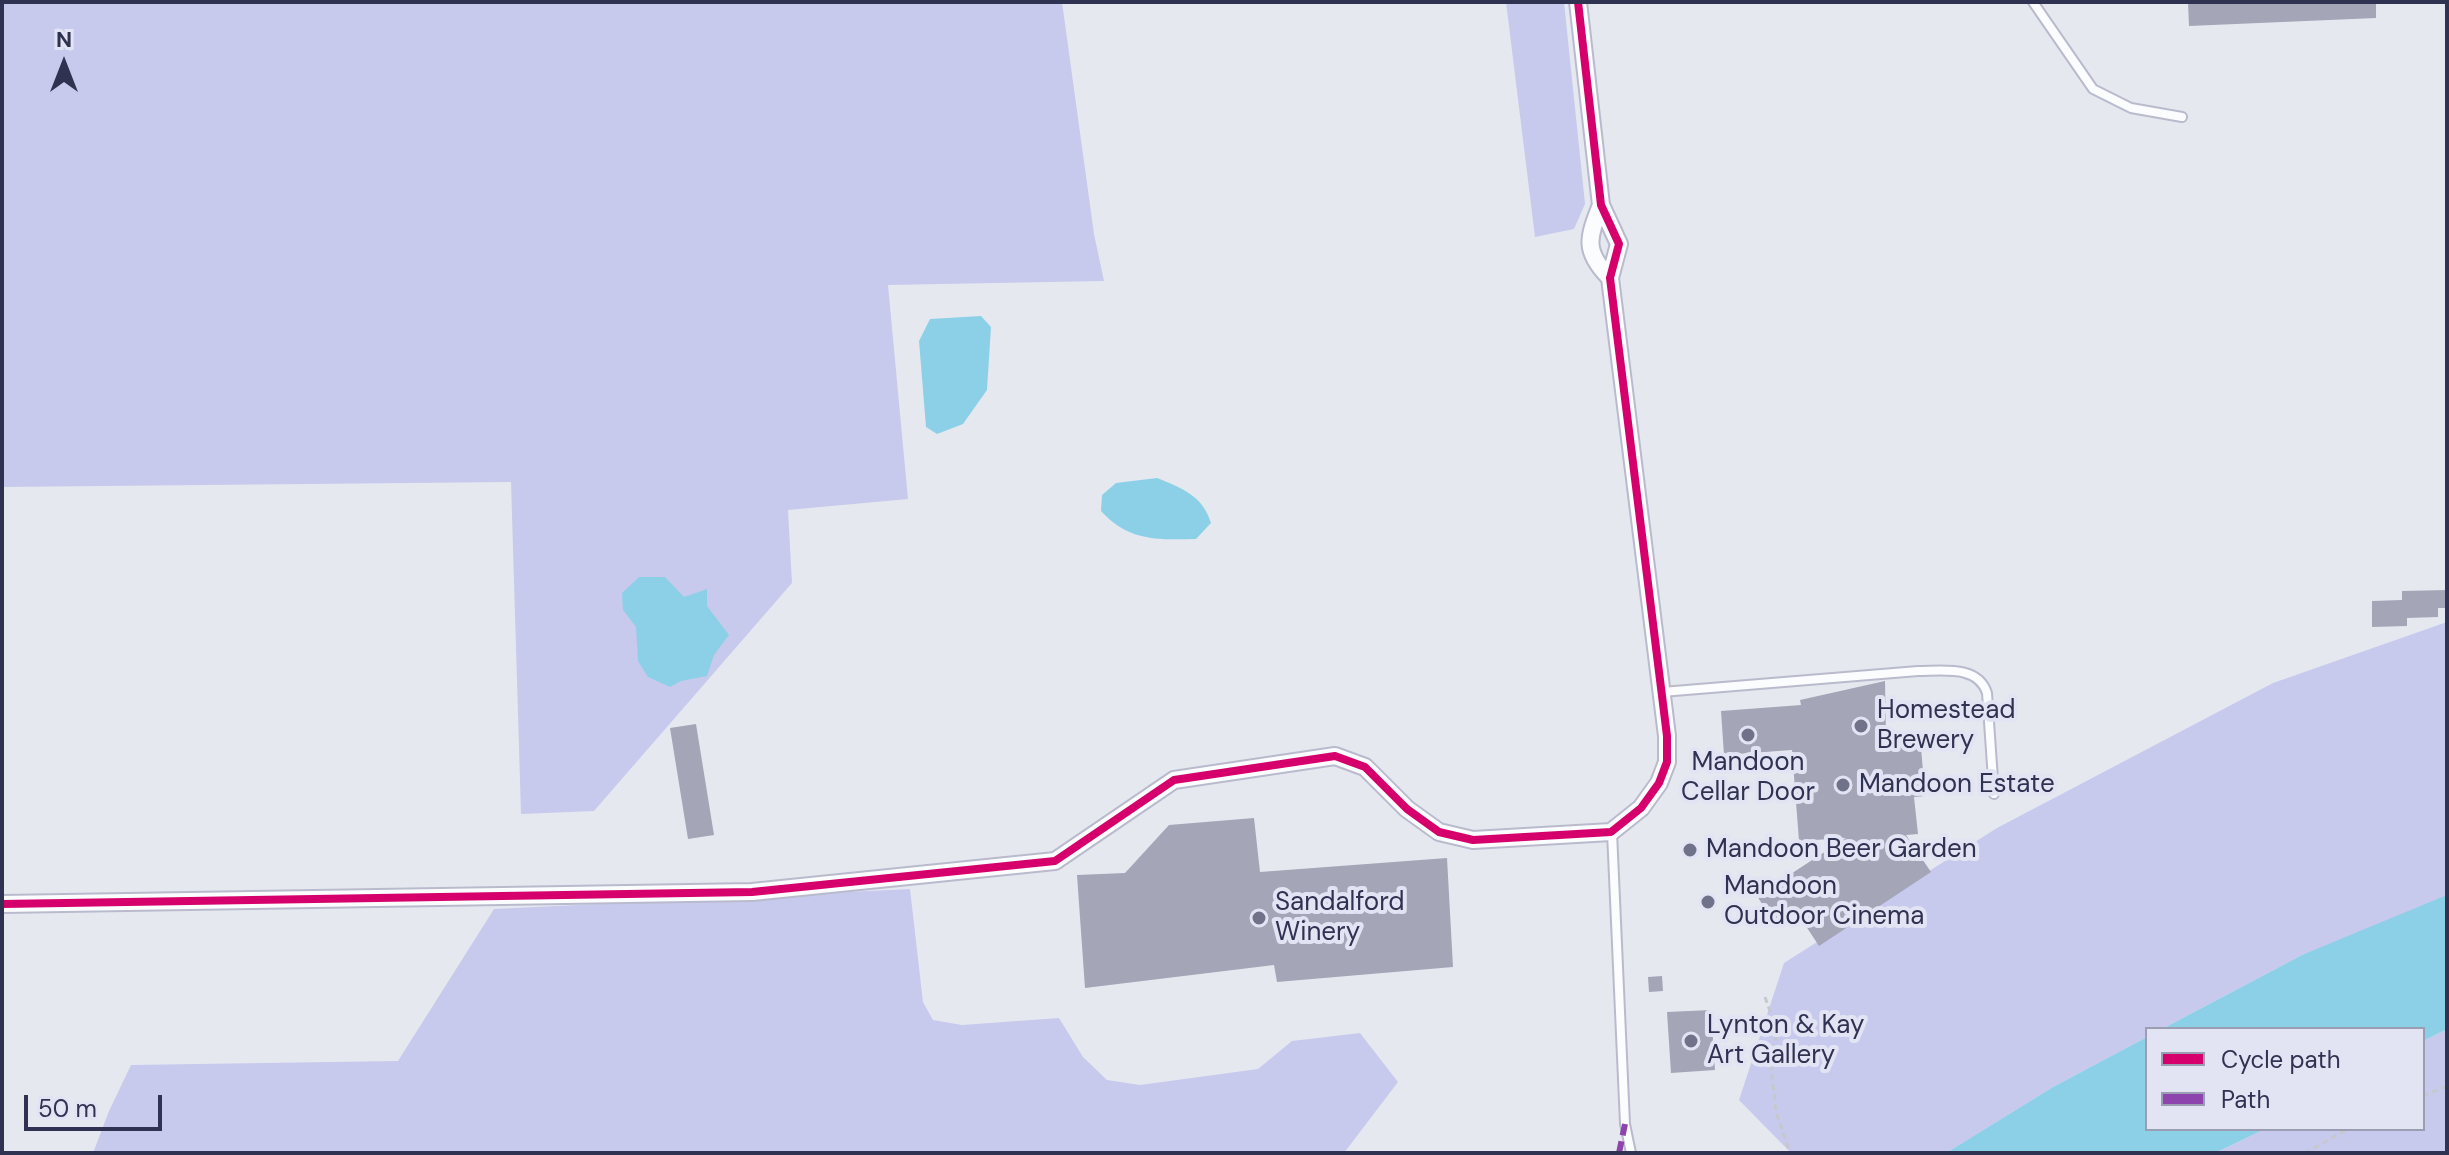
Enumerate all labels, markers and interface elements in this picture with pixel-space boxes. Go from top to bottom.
north arrow [24,24,104,104]
text: N [56,25,72,54]
place label: Homestead Brewery [1877,695,2016,756]
marker: Homestead Brewery [1852,717,1870,735]
marker: Mandoon Cellar Door [1739,726,1757,744]
place label: Mandoon Cellar Door [1681,747,1815,808]
place label: Mandoon Estate [1859,769,2055,801]
marker: Mandoon Estate [1834,776,1852,794]
place label: Mandoon Beer Garden [1706,834,1977,866]
marker: Mandoon Beer Garden [1681,841,1699,859]
place label: Mandoon Outdoor Cinema [1724,871,1924,932]
place label: Sandalford Winery [1275,887,1405,948]
marker: Mandoon Outdoor Cinema [1699,893,1717,911]
marker: Sandalford Winery [1250,909,1268,927]
place label: Lynton & Kay Art Gallery [1707,1010,1864,1072]
legend [2145,1027,2425,1131]
marker: Lynton & Kay Art Gallery [1682,1032,1700,1050]
text: Cycle path [2221,1044,2340,1075]
scale bar [28,1079,166,1129]
text: Path [2221,1084,2270,1115]
text: 50 m [38,1093,97,1124]

